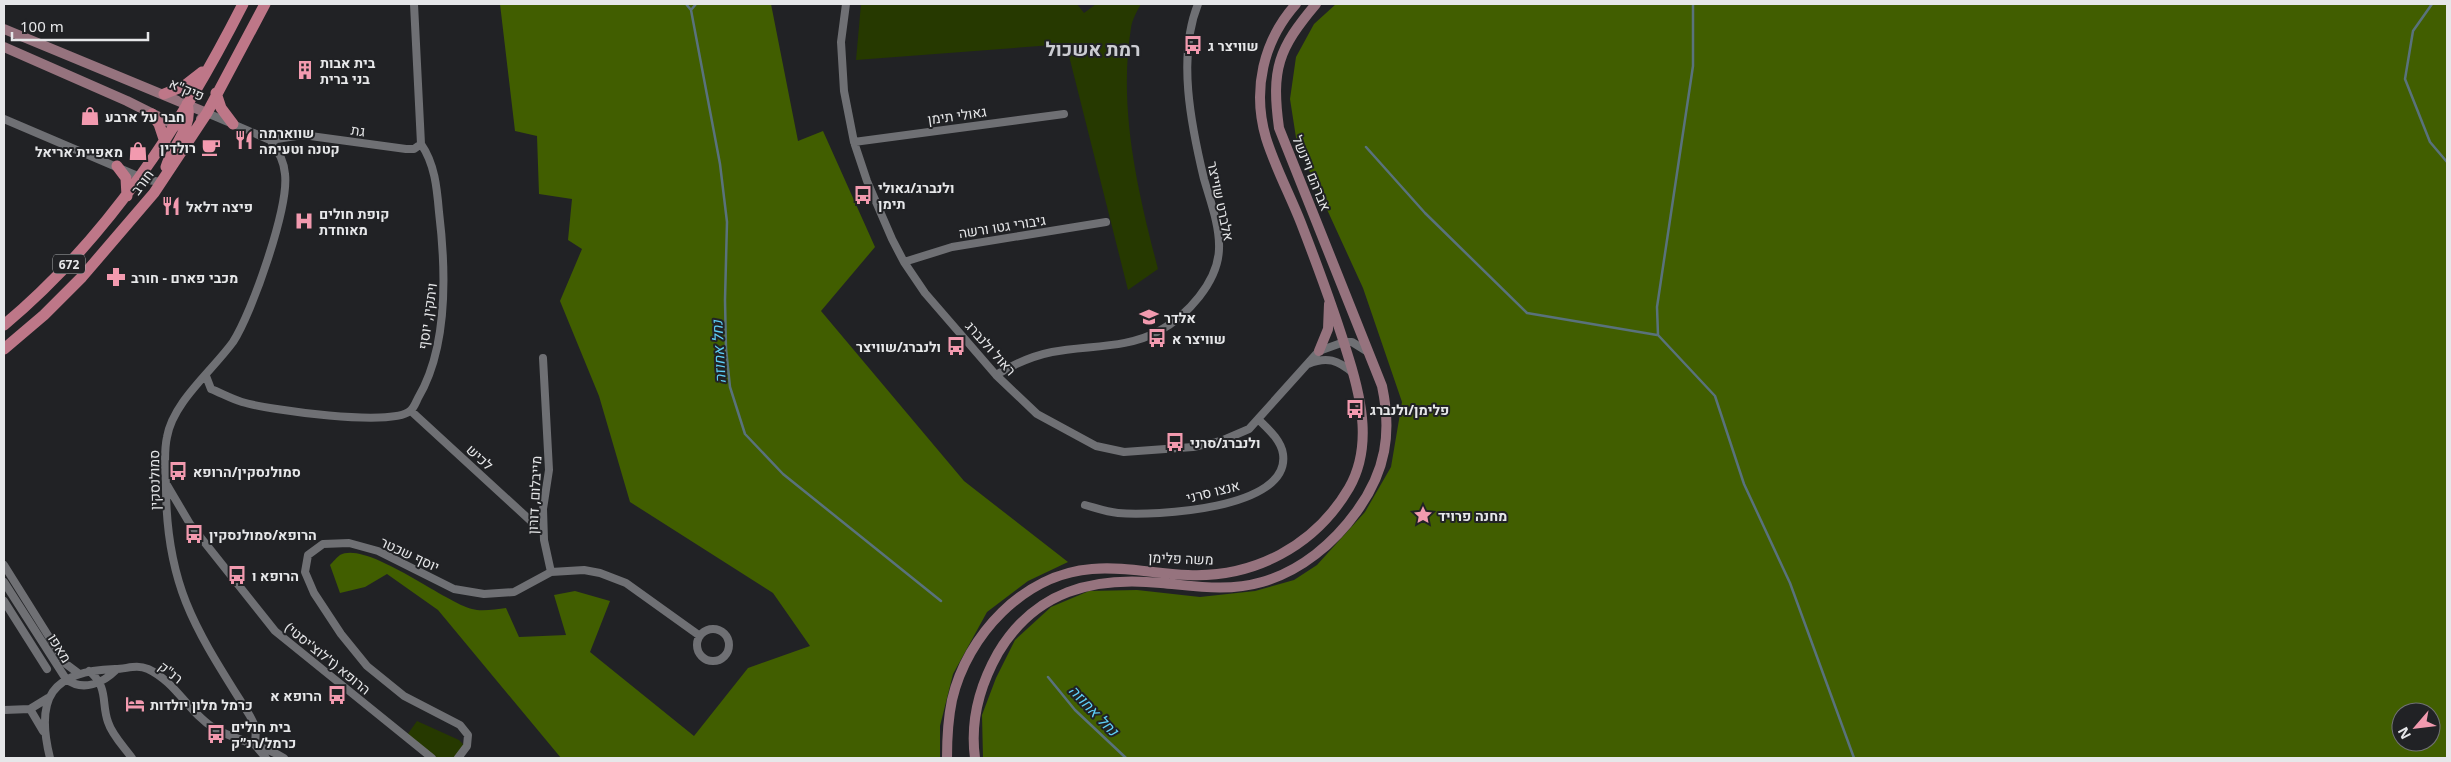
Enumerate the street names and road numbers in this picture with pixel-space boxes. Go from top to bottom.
street label: פיק"א [167,73,207,105]
street label: גאולי תימן [926,101,988,129]
street label: גת [350,120,366,140]
street label: אברהם ויינשל [1288,132,1336,214]
street label: אלברט שוייצר [1203,159,1239,243]
street label: חורב [126,166,158,198]
street label: גיבורי גטו ורשה [957,210,1047,242]
road number: 672 [53,254,85,274]
street label: ויתקין, יוסף [413,281,441,351]
street label: ראול ולנברג [962,317,1020,379]
street label: לכיש [462,440,498,474]
street label: סמולנסקין [144,450,164,510]
street label: מייבלום, דורון [522,455,546,535]
street label: אנצו סרני [1184,475,1242,507]
street label: יוסף שכטר [377,532,443,576]
street label: משה פלימן [1148,547,1214,569]
street label: הרופא (ז'לוצ'יסטי) [281,617,375,699]
street label: מאפו [44,630,76,666]
street label: רנ"ק [155,656,187,688]

